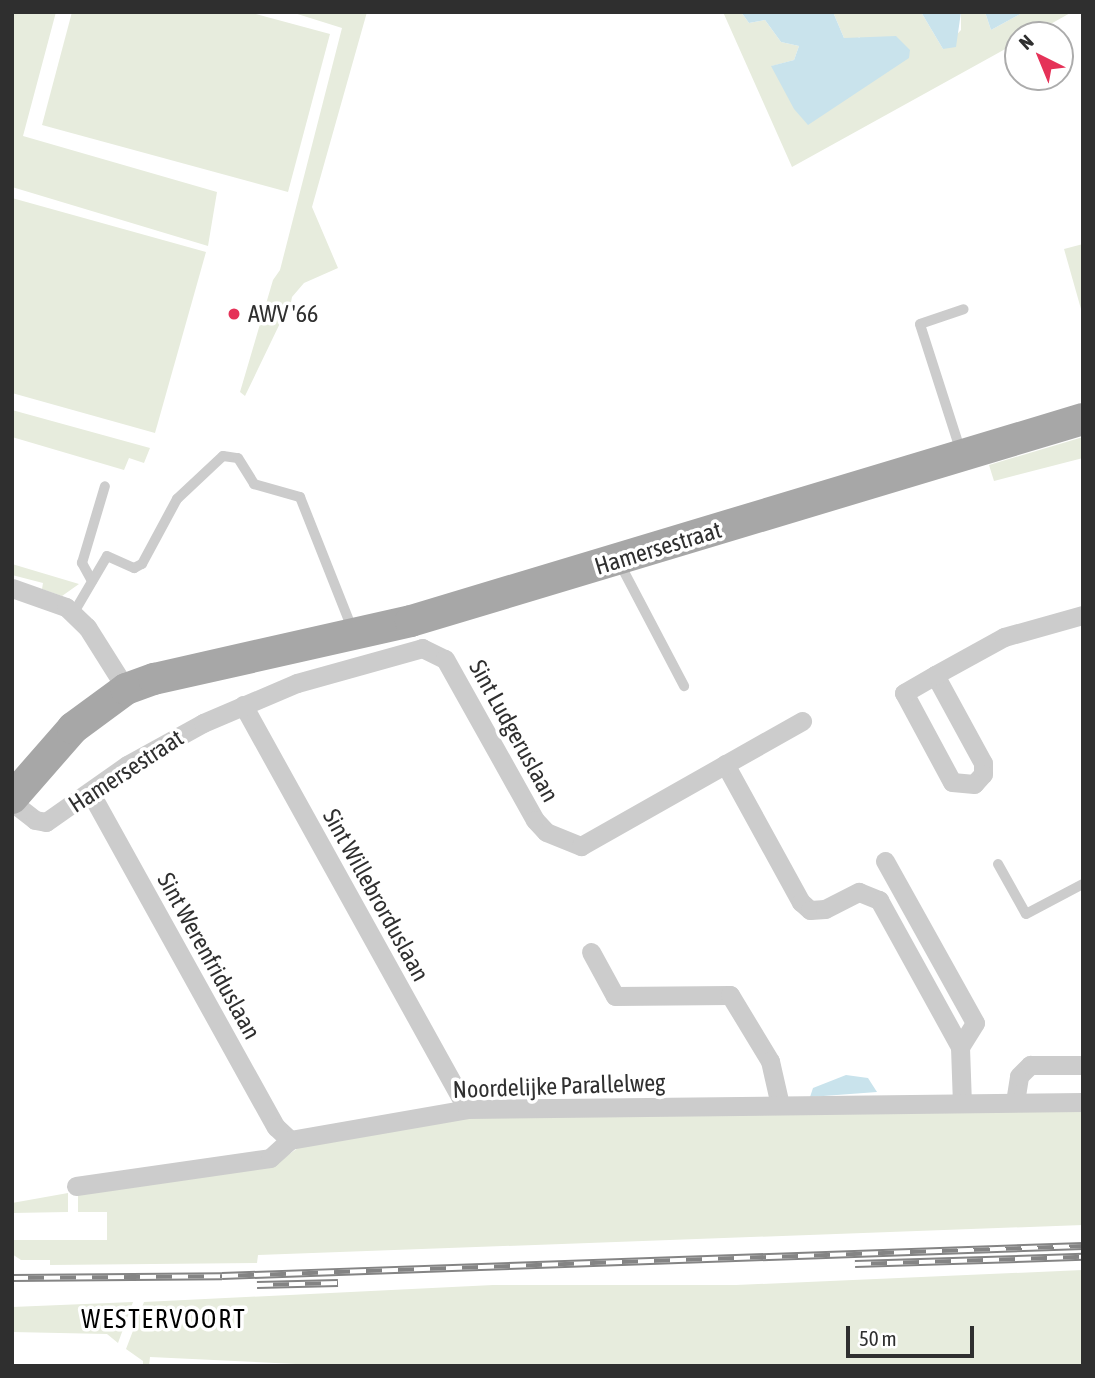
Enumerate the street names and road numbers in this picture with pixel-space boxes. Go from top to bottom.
street label: Hamersestraat [591,515,725,581]
street label: Sint Ludgeruslaan [463,655,565,807]
street label: Hamersestraat [63,723,189,819]
street label: Sint Willebrorduslaan [317,804,435,986]
street label: Sint Werenfriduslaan [151,868,267,1044]
street label: Noordelijke Parallelweg [452,1068,666,1104]

